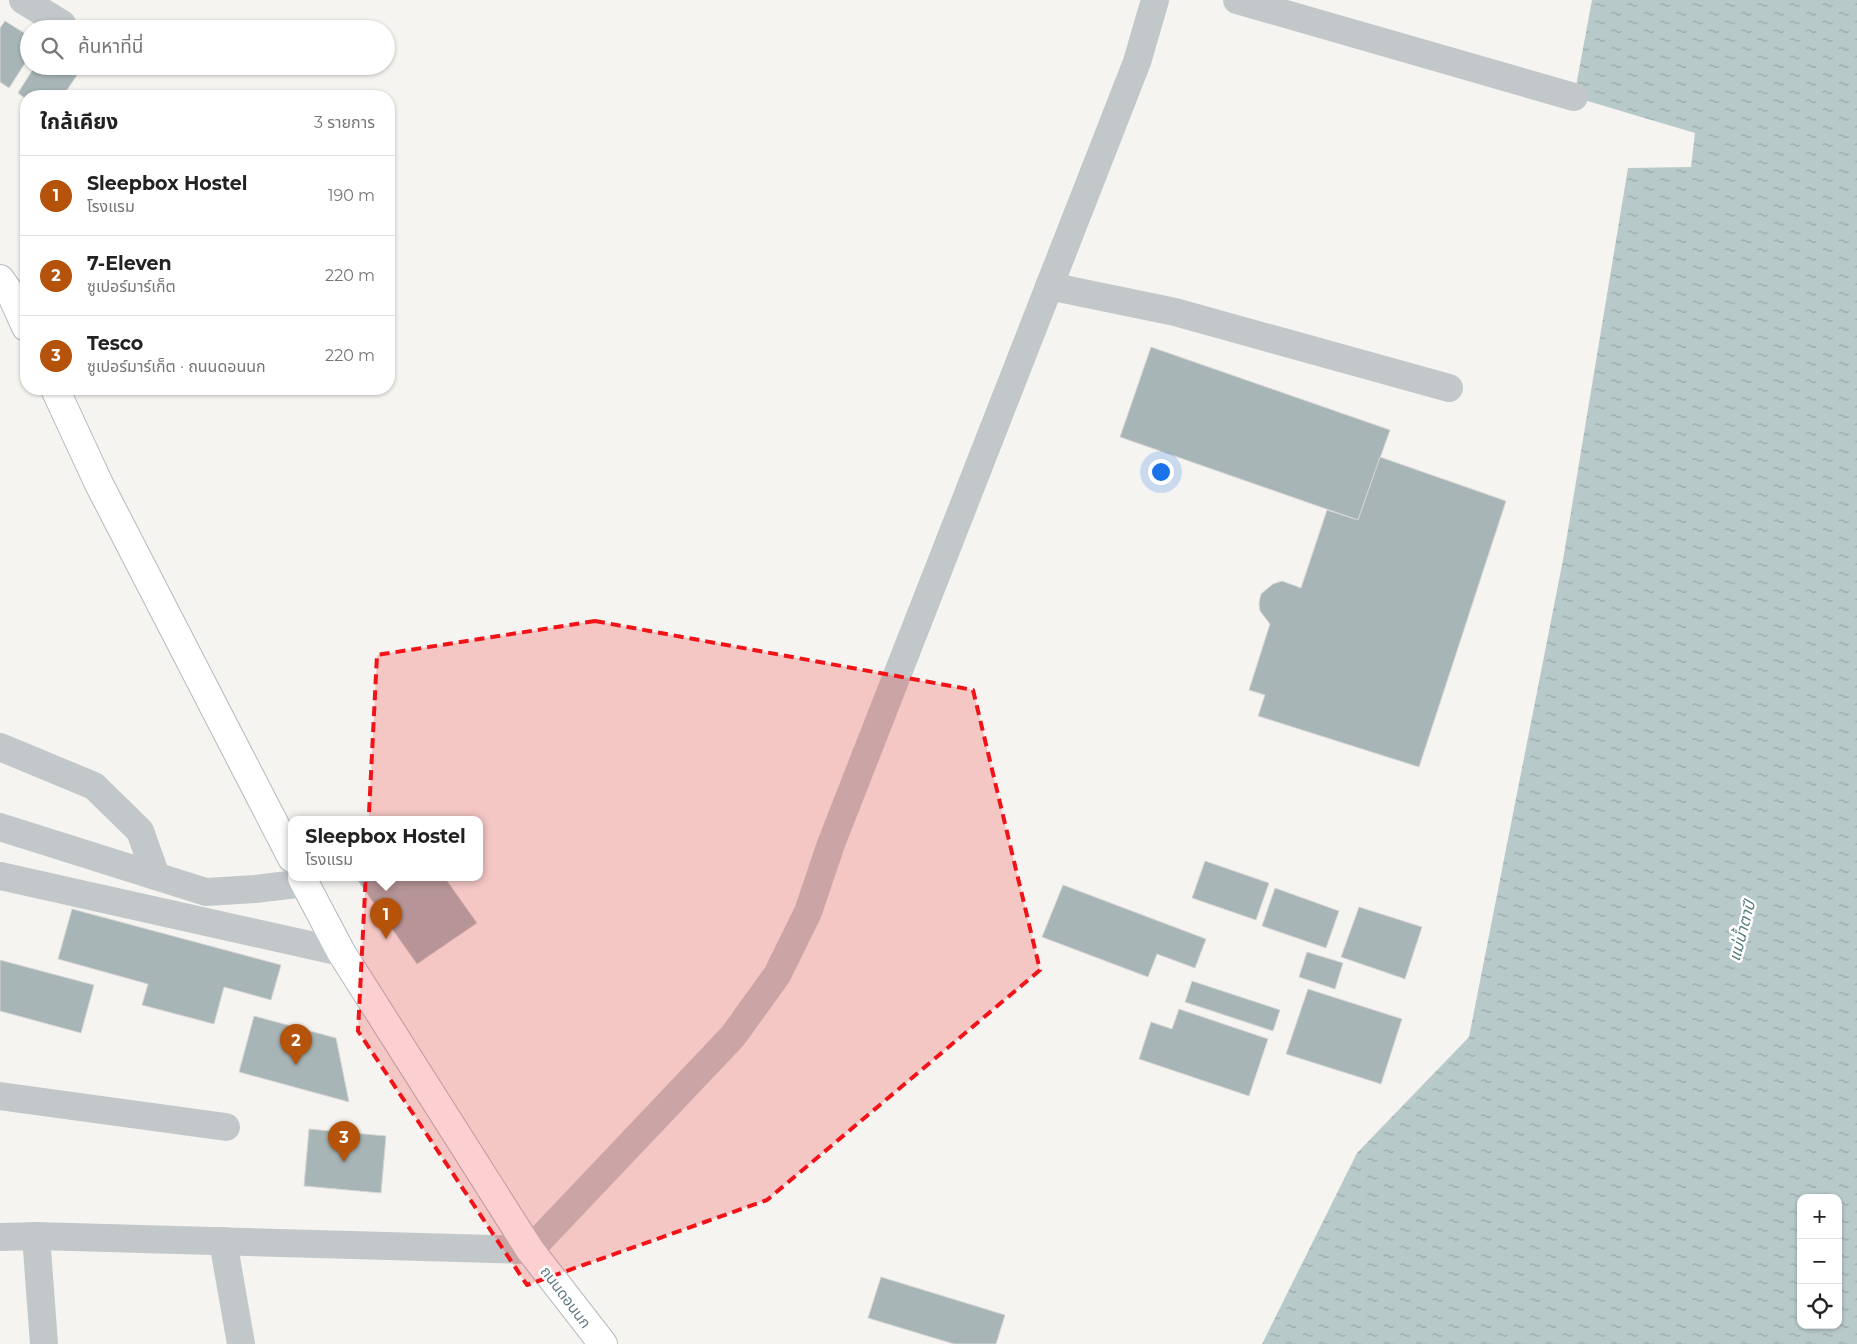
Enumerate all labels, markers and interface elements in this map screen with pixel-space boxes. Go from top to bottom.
search box [20,20,395,75]
icon: search [38,34,66,62]
text: ค้นหาที่นี่ [78,35,143,58]
text: ใกล้เคียง [40,109,118,134]
text: 3 รายการ [314,113,375,132]
text: Sleepbox Hostel [87,172,247,195]
text: 1 [53,186,59,205]
text: 190 m [328,186,375,205]
text: โรงแรม [87,197,135,216]
text: 7-Eleven [87,252,172,275]
text: 2 [51,266,61,285]
text: 220 m [325,266,375,285]
text: ซูเปอร์มาร์เก็ต [87,277,176,296]
text: Tesco [87,332,143,355]
text: 3 [51,346,61,365]
text: 220 m [325,346,375,365]
text: ซูเปอร์มาร์เก็ต · ถนนดอนนก [87,357,266,376]
your location [1148,459,1174,485]
popup [288,816,483,881]
text: Sleepbox Hostel [305,825,466,848]
text: โรงแรม [305,850,353,869]
water label: แม่น้ำตาปี [1723,896,1760,963]
pin: 1 [370,898,402,939]
pin: 2 [280,1024,312,1065]
pin: 3 [328,1121,360,1162]
map controls [1797,1194,1842,1329]
button: + [1797,1194,1842,1239]
button: − [1797,1239,1842,1284]
street label: ถนนดอนนก [537,1262,595,1332]
button: locate [1797,1284,1842,1329]

